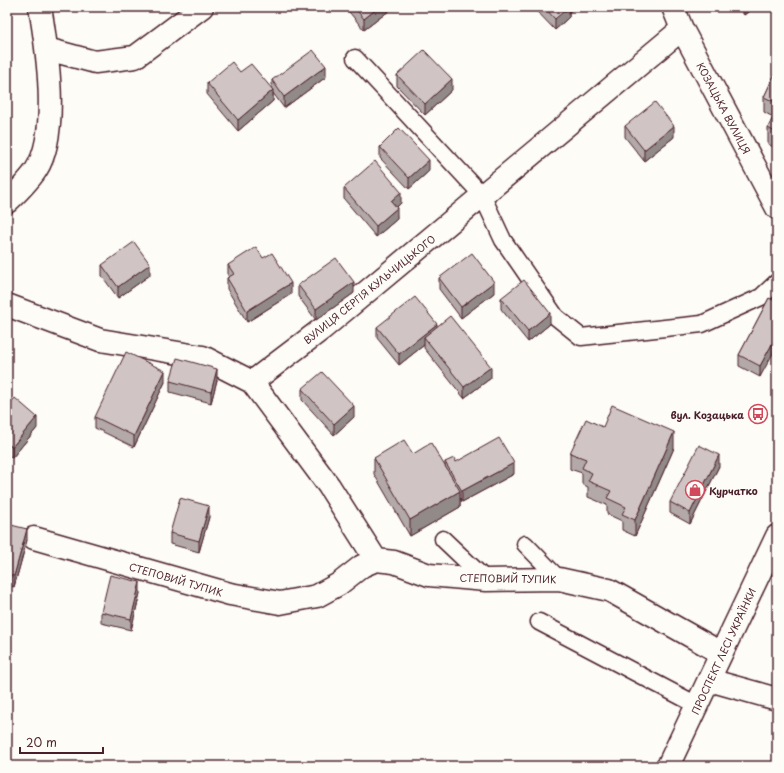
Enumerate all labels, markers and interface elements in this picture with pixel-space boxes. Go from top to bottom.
street label: КОЗАЦЬКА ВУЛИЦЯ [693,59,755,157]
street label: ВУЛИЦЯ СЕРГІЯ КУЛЬЧИЦЬКОГО [300,231,438,347]
bus stop icon: вул. Козацька [747,403,769,425]
place label: вул. Козацька [670,407,744,423]
shop icon: Курчатко [684,479,706,501]
place label: Курчатко [709,483,758,499]
street label: СТЕПОВИЙ ТУПИК [127,558,225,600]
street label: СТЕПОВИЙ ТУПИК [460,570,556,586]
street label: ПРОСПЕКТ ЛЕСІ УКРАЇНКИ [687,585,759,717]
scale bar [20,729,103,755]
text: 20 m [26,733,57,751]

